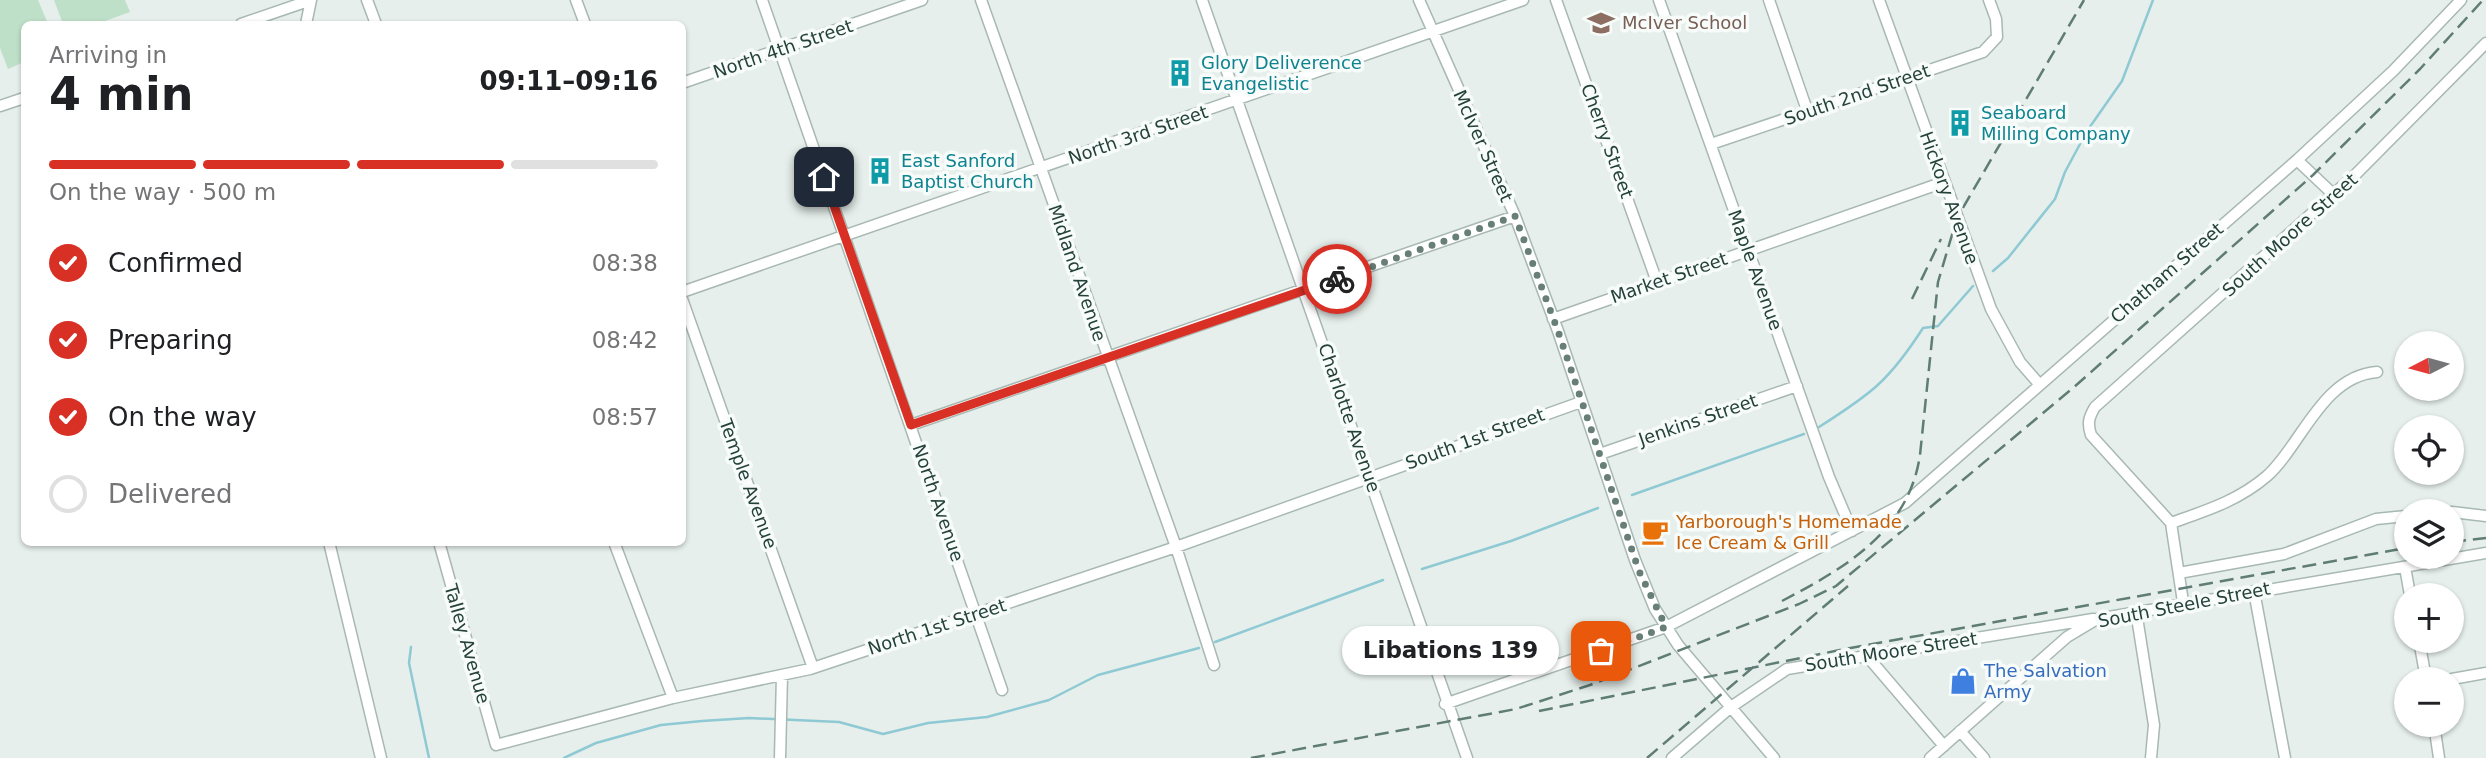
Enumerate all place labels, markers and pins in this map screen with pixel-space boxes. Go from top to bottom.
school or university icon: McIver School [1586,8,1616,38]
place label: McIver School [1622,12,1747,33]
place label: Glory Deliverence Evangelistic [1201,52,1362,94]
building icon: Glory Deliverence Evangelistic [1165,58,1195,88]
place label: Seaboard Milling Company [1981,102,2131,144]
building icon: Seaboard Milling Company [1945,108,1975,138]
pin [794,147,854,207]
place label: East Sanford Baptist Church [901,150,1034,192]
building icon: East Sanford Baptist Church [865,156,895,186]
place label: Yarborough's Homemade Ice Cream & Grill [1675,511,1902,553]
cafe icon: Yarborough's Homemade Ice Cream & Grill [1640,517,1670,547]
pin [1571,621,1631,681]
callout: Libations 139 [1342,626,1559,676]
place label: The Salvation Army [1983,660,2107,702]
shop icon: The Salvation Army [1948,666,1978,696]

